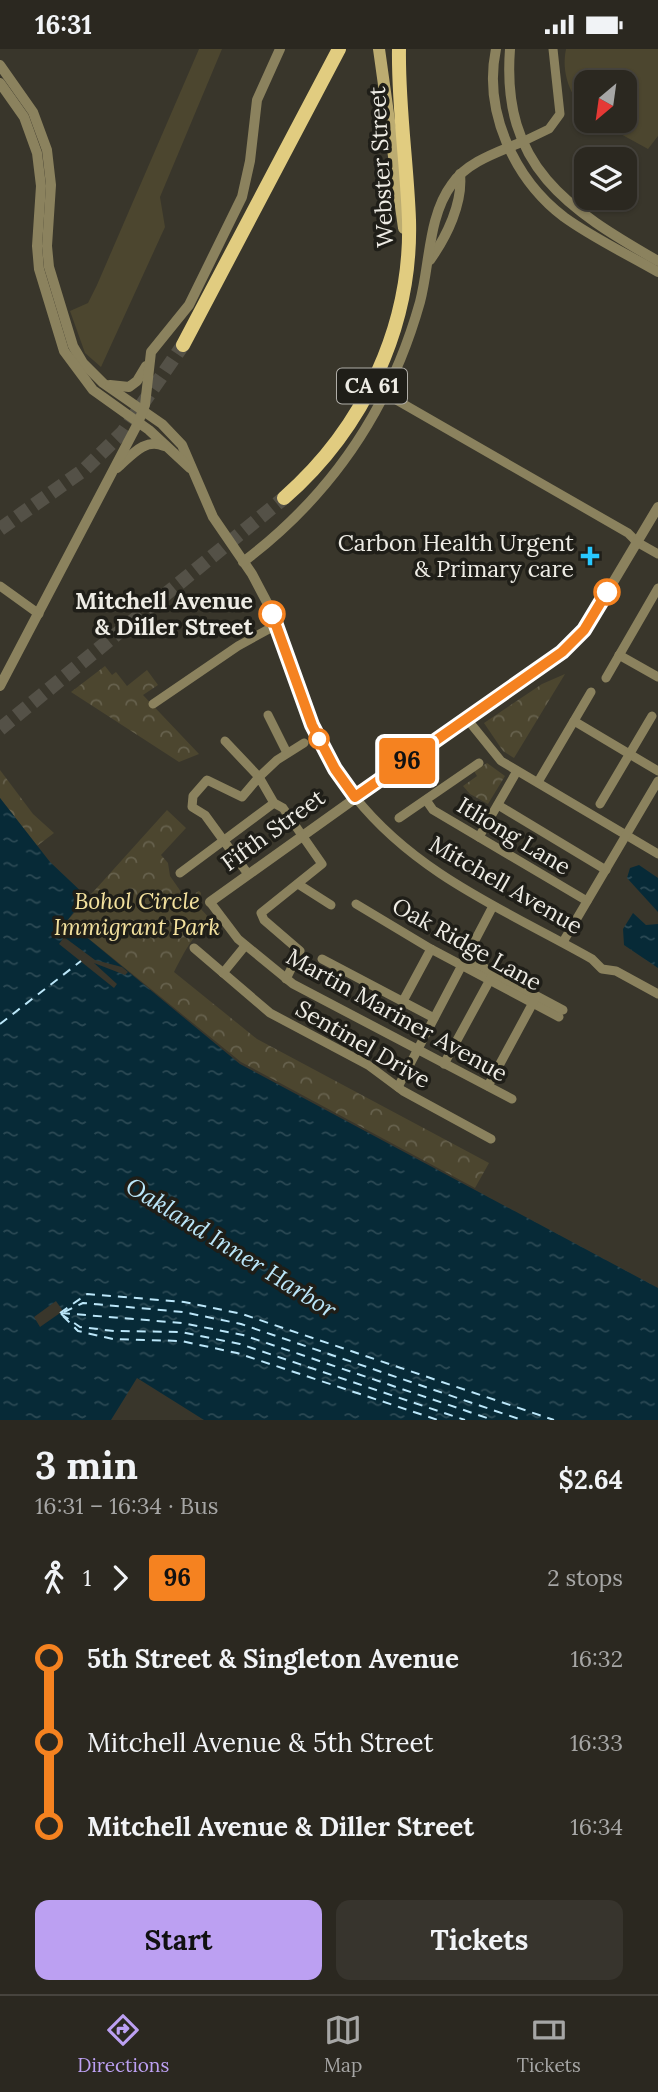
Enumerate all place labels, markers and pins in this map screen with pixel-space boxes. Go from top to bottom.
place label: Carbon Health Urgent & Primary care [338,528,574,583]
marker: Carbon Health Urgent & Primary care [580,546,600,566]
unlabelled marker [594,579,620,605]
place label: Mitchell Avenue & Diller Street [75,586,253,641]
marker: Mitchell Avenue & Diller Street [259,601,285,627]
unlabelled marker [309,729,329,749]

